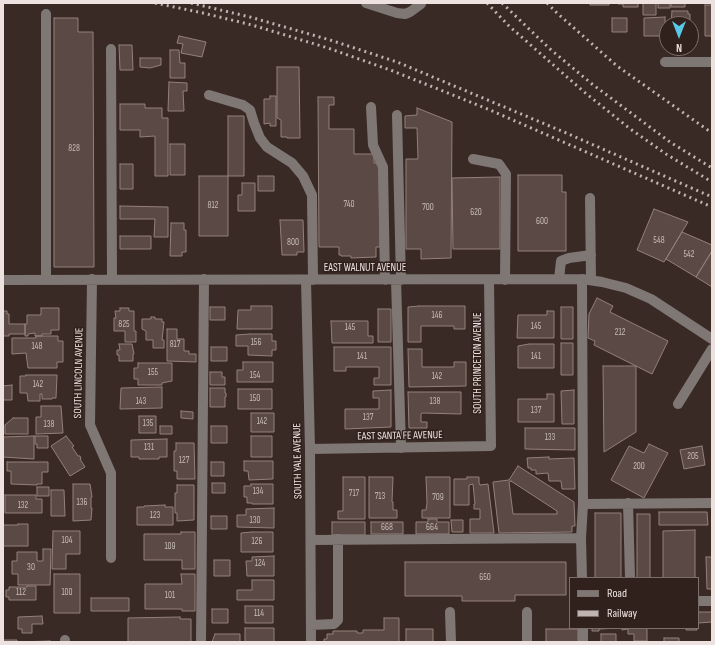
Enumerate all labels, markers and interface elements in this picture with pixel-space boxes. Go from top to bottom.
north arrow [659,16,699,56]
text: N [676,41,682,54]
house number: 828 [68,144,80,154]
house number: 740 [344,200,354,210]
house number: 812 [208,201,218,211]
house number: 700 [422,203,434,213]
house number: 620 [470,208,482,218]
house number: 600 [536,217,548,227]
house number: 548 [653,236,665,246]
house number: 800 [287,238,299,248]
house number: 542 [683,250,695,260]
street label: EAST WALNUT AVENUE [324,261,406,275]
house number: 146 [432,311,442,321]
street label: SOUTH PRINCETON AVENUE [471,312,485,414]
house number: 825 [118,320,130,330]
house number: 145 [531,322,541,332]
house number: 145 [345,323,355,333]
street label: SOUTH LINCOLN AVENUE [72,327,86,419]
house number: 212 [615,328,625,338]
house number: 156 [251,338,261,348]
house number: 817 [170,340,180,350]
house number: 148 [32,342,42,352]
house number: 141 [357,352,367,362]
house number: 141 [531,352,541,362]
house number: 155 [148,368,158,378]
house number: 154 [250,371,260,381]
house number: 142 [432,372,442,382]
house number: 142 [33,380,43,390]
house number: 150 [250,394,260,404]
house number: 143 [136,397,146,407]
house number: 138 [430,397,440,407]
house number: 137 [531,406,541,416]
house number: 137 [363,413,373,423]
house number: 142 [257,417,267,427]
house number: 135 [143,419,153,429]
house number: 138 [44,420,54,430]
street label: SOUTH YALE AVENUE [291,423,305,499]
street label: EAST SANTA FE AVENUE [357,429,443,443]
house number: 133 [545,433,555,443]
house number: 131 [144,443,154,453]
house number: 205 [687,452,699,462]
house number: 127 [179,456,189,466]
house number: 200 [633,462,645,472]
house number: 134 [253,487,263,497]
house number: 717 [349,489,359,499]
house number: 713 [375,492,385,502]
house number: 709 [432,493,444,503]
house number: 136 [77,498,87,508]
house number: 132 [18,501,28,511]
house number: 123 [150,511,160,521]
house number: 130 [250,516,260,526]
house number: 668 [381,523,393,533]
house number: 664 [426,523,438,533]
house number: 104 [62,536,72,546]
house number: 126 [252,537,262,547]
house number: 109 [164,542,176,552]
house number: 124 [255,559,265,569]
house number: 30 [27,563,35,573]
house number: 650 [479,573,491,583]
legend [569,577,699,629]
text: Road [607,586,627,601]
house number: 112 [16,588,26,598]
house number: 100 [61,588,73,598]
house number: 101 [165,591,175,601]
text: Railway [607,606,637,621]
house number: 114 [254,609,264,619]

